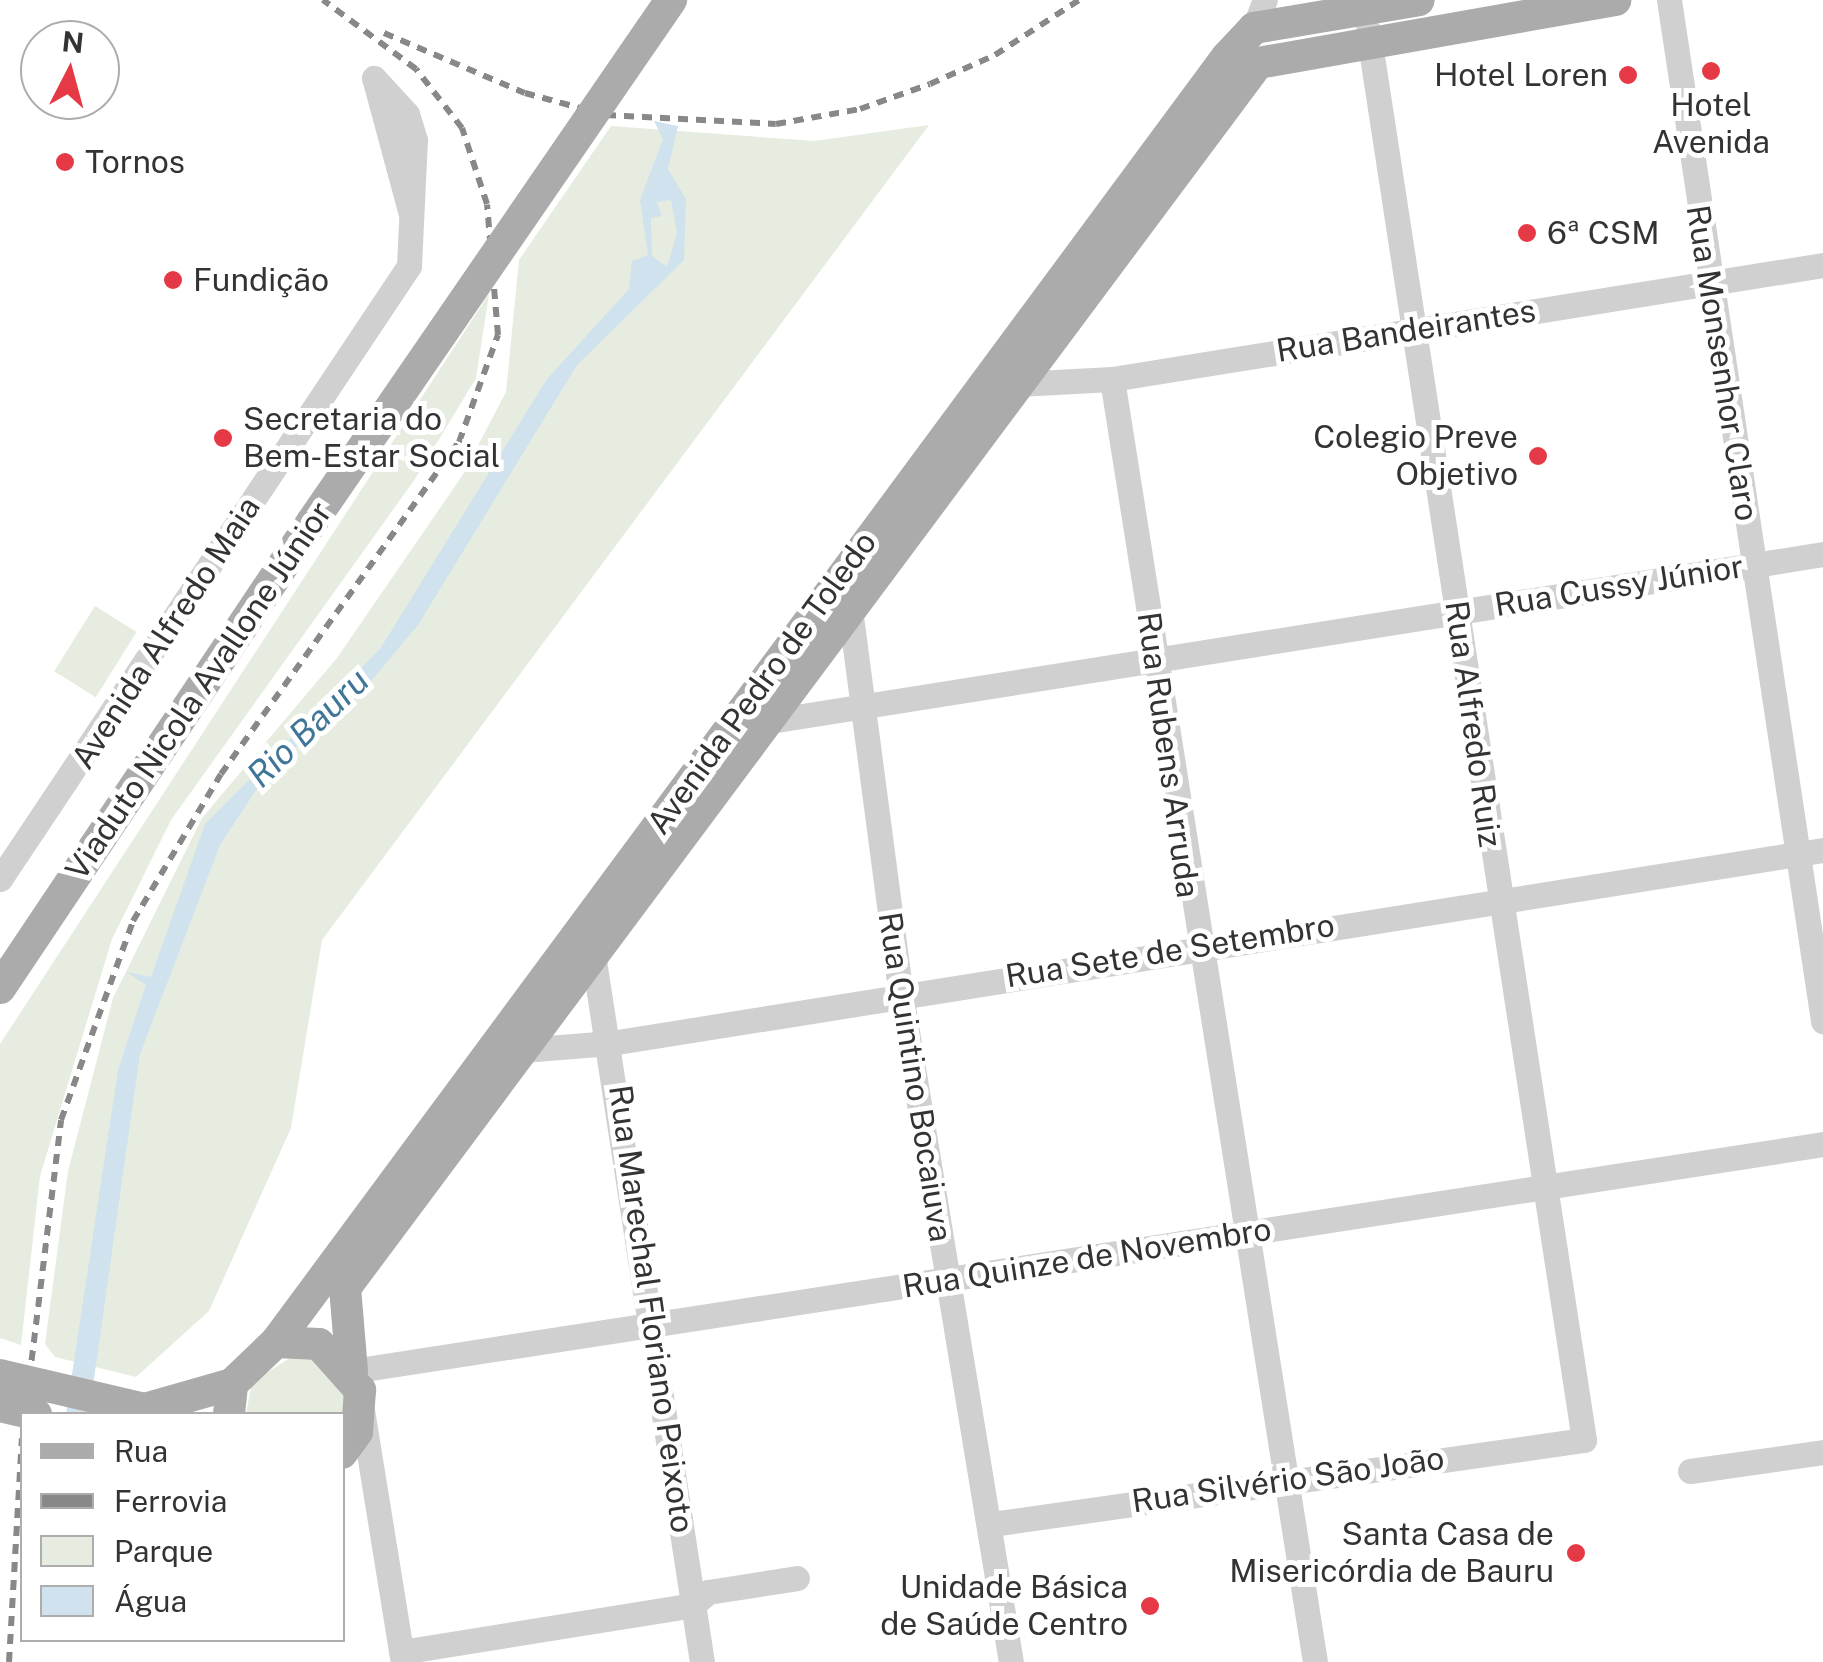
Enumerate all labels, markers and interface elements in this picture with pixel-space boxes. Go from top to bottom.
north arrow [20,20,120,120]
text: N [60,24,86,59]
place label: Hotel Loren [1434,56,1608,94]
marker: Hotel Avenida [1700,60,1722,82]
marker: Hotel Loren [1617,64,1639,86]
place label: Hotel Avenida [1652,87,1770,162]
place label: Tornos [85,143,185,181]
marker: Tornos [54,151,76,173]
street label: Rua Monsenhor Claro [1678,202,1766,524]
place label: 6ª CSM [1547,214,1659,252]
marker: 6ª CSM [1516,222,1538,244]
place label: Fundição [193,261,329,299]
marker: Fundição [162,269,184,291]
street label: Rua Bandeirantes [1274,292,1538,370]
place label: Secretaria do Bem-Estar Social [243,401,500,476]
place label: Colegio Preve Objetivo [1313,419,1518,494]
marker: Secretaria do Bem-Estar Social [212,427,234,449]
marker: Colegio Preve Objetivo [1527,445,1549,467]
street label: Avenida Alfredo Maia [64,490,268,776]
street label: Viaduto Nicola Avallone Júnior [58,494,340,888]
street label: Avenida Pedro de Toledo [639,524,885,842]
street label: Rua Cussy Júnior [1492,547,1746,625]
street label: Rua Alfredo Ruiz [1437,598,1509,850]
street label: Rua Rubens Arruda [1129,610,1207,900]
water label: Rio Bauru [239,660,377,796]
street label: Rua Sete de Setembro [1002,906,1338,996]
street label: Rua Quintino Bocaiuva [870,909,960,1245]
street label: Rua Marechal Floriano Peixoto [601,1083,701,1535]
street label: Rua Quinze de Novembro [900,1210,1274,1306]
legend [20,1412,345,1642]
text: Rua [114,1433,168,1469]
street label: Rua Silvério São João [1129,1439,1447,1521]
text: Ferrovia [114,1483,227,1519]
place label: Santa Casa de Misericórdia de Bauru [1229,1516,1554,1591]
text: Parque [114,1533,213,1569]
marker: Santa Casa de Misericórdia de Bauru [1563,1540,1589,1566]
place label: Unidade Básica de Saúde Centro [880,1569,1128,1644]
text: Água [114,1583,187,1619]
marker: Unidade Básica de Saúde Centro [1137,1593,1163,1619]

